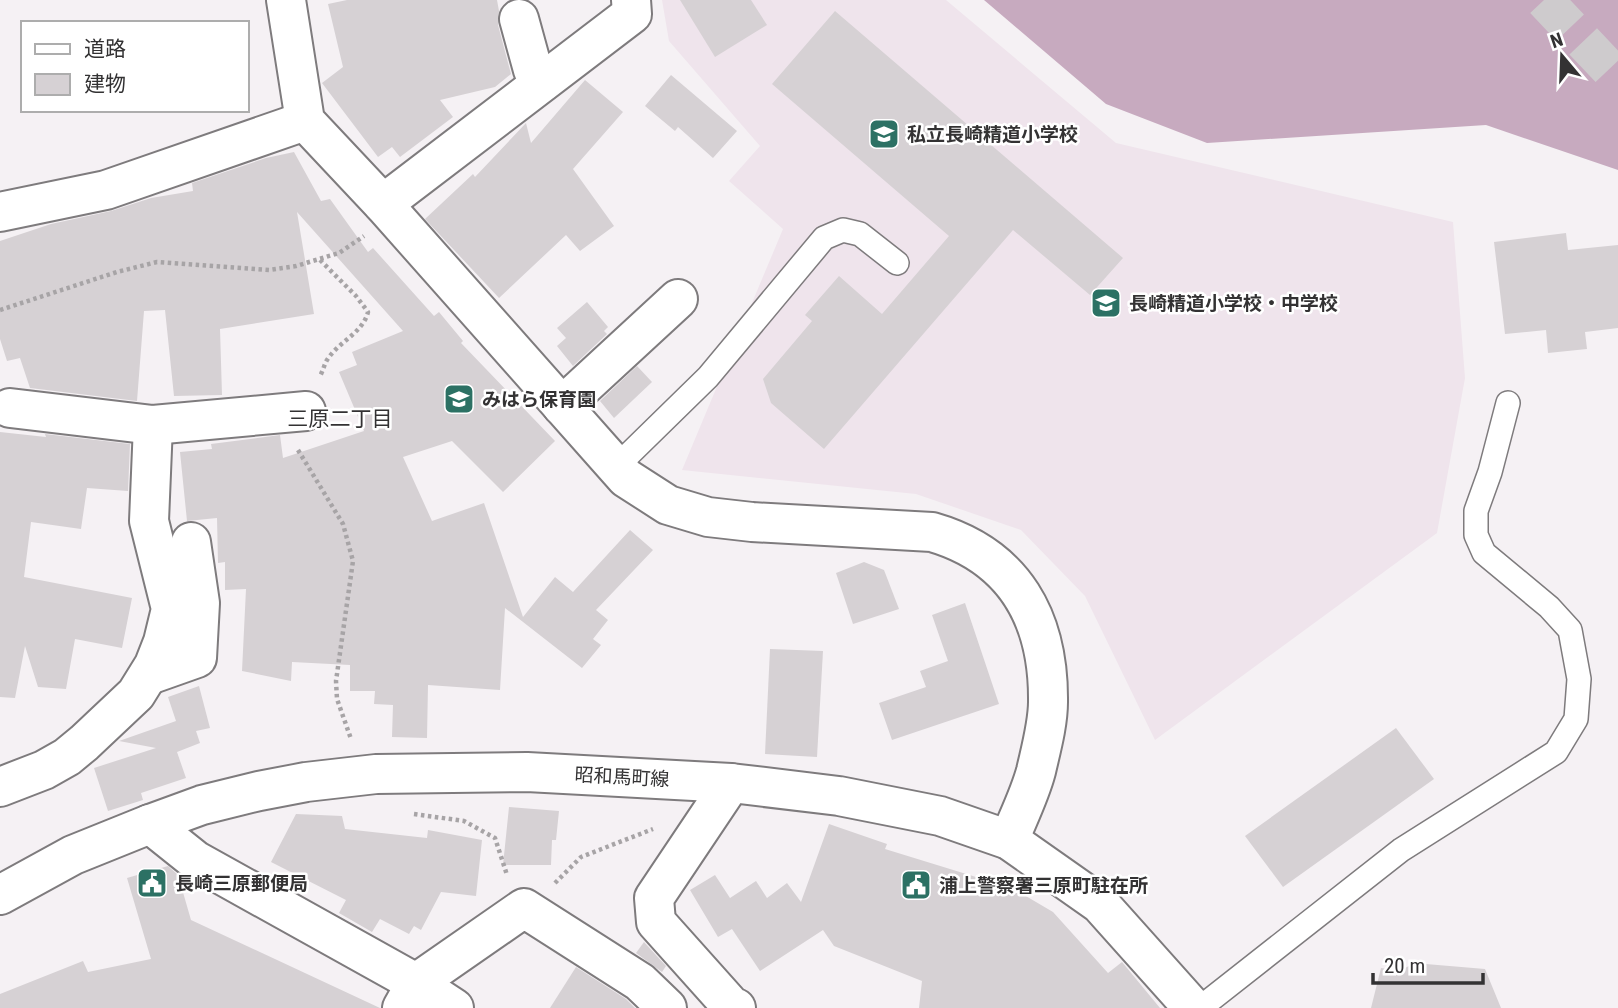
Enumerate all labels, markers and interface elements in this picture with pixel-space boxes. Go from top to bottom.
legend [21,21,248,112]
north arrow [1527,21,1597,91]
text: N [1547,28,1566,53]
text: 道路 [84,37,126,61]
text: 建物 [84,72,126,96]
school or university icon: 私立長崎精道小学校 [867,117,901,151]
place label: 私立長崎精道小学校 [907,123,1078,146]
school or university icon: 長崎精道小学校・中学校 [1089,286,1123,320]
place label: 長崎精道小学校・中学校 [1129,292,1338,315]
school or university icon: みはら保育園 [442,382,476,416]
place label: みはら保育園 [482,388,596,411]
district label: 三原二丁目 [288,407,393,431]
street label: 昭和馬町線 [574,763,670,791]
public building icon: 長崎三原郵便局 [135,866,169,900]
public building icon: 浦上警察署三原町駐在所 [899,868,933,902]
place label: 長崎三原郵便局 [175,872,308,895]
place label: 浦上警察署三原町駐在所 [939,874,1148,897]
scale bar [1373,942,1483,986]
text: 20 m [1384,954,1425,978]

